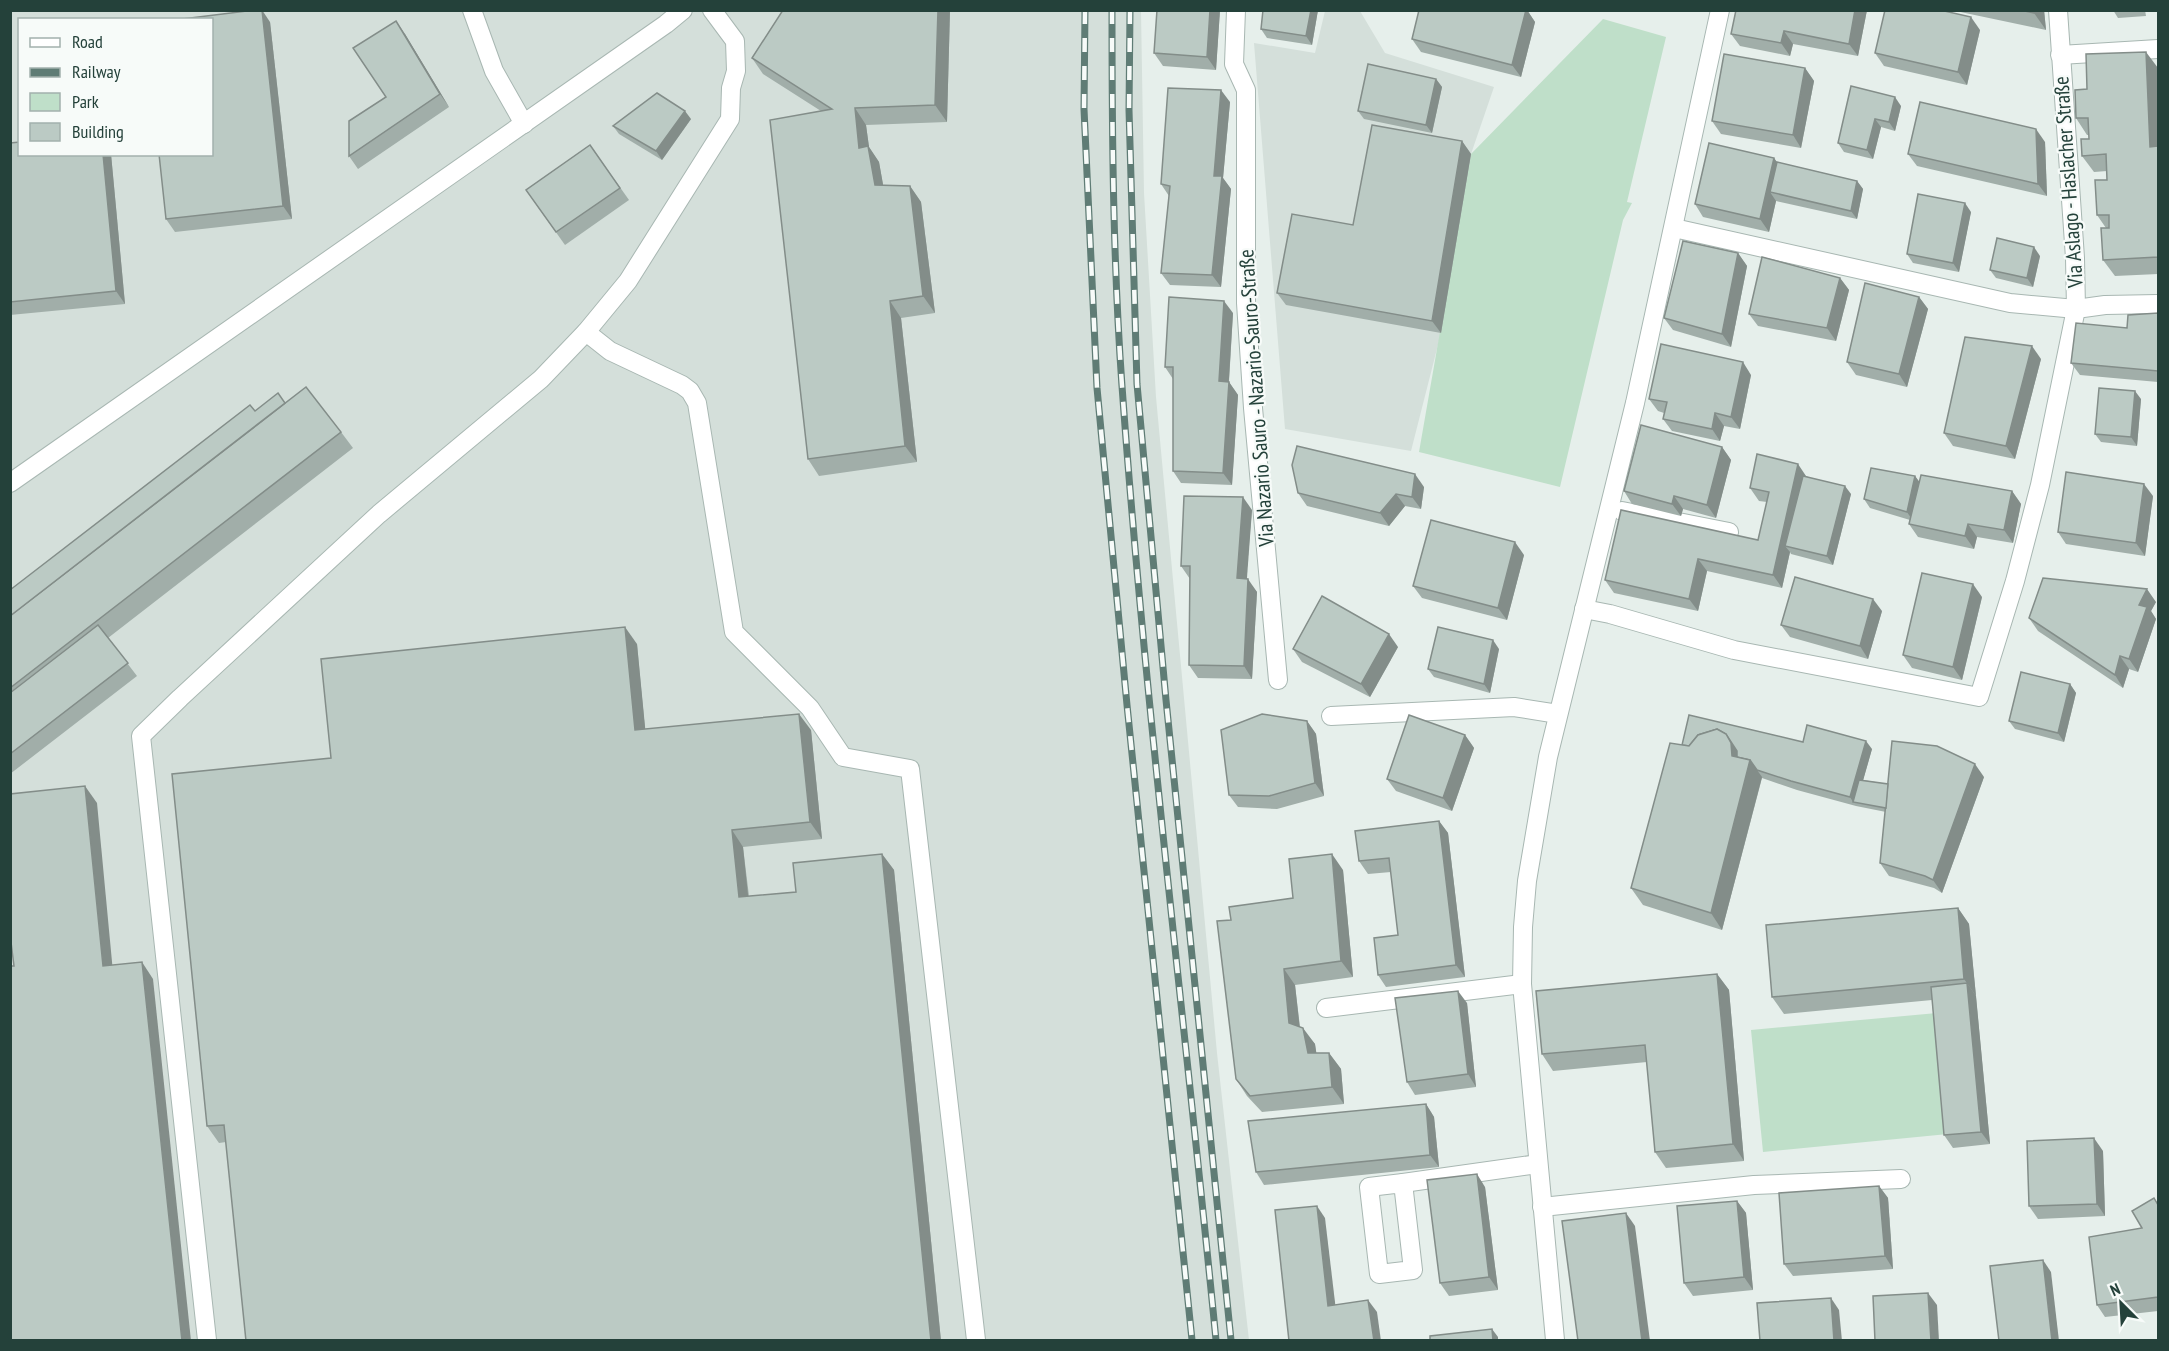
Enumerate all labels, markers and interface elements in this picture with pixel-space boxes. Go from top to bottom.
legend [18,18,213,156]
text: Road [72,30,103,53]
text: Railway [72,60,121,83]
street label: Via Aslago - Haslacher Straße [2047,75,2089,290]
text: Park [72,90,99,113]
text: Building [72,120,124,143]
street label: Via Nazario Sauro - Nazario-Sauro-Straße [1232,249,1280,548]
north arrow [2091,1273,2151,1333]
text: N [2107,1278,2123,1300]

